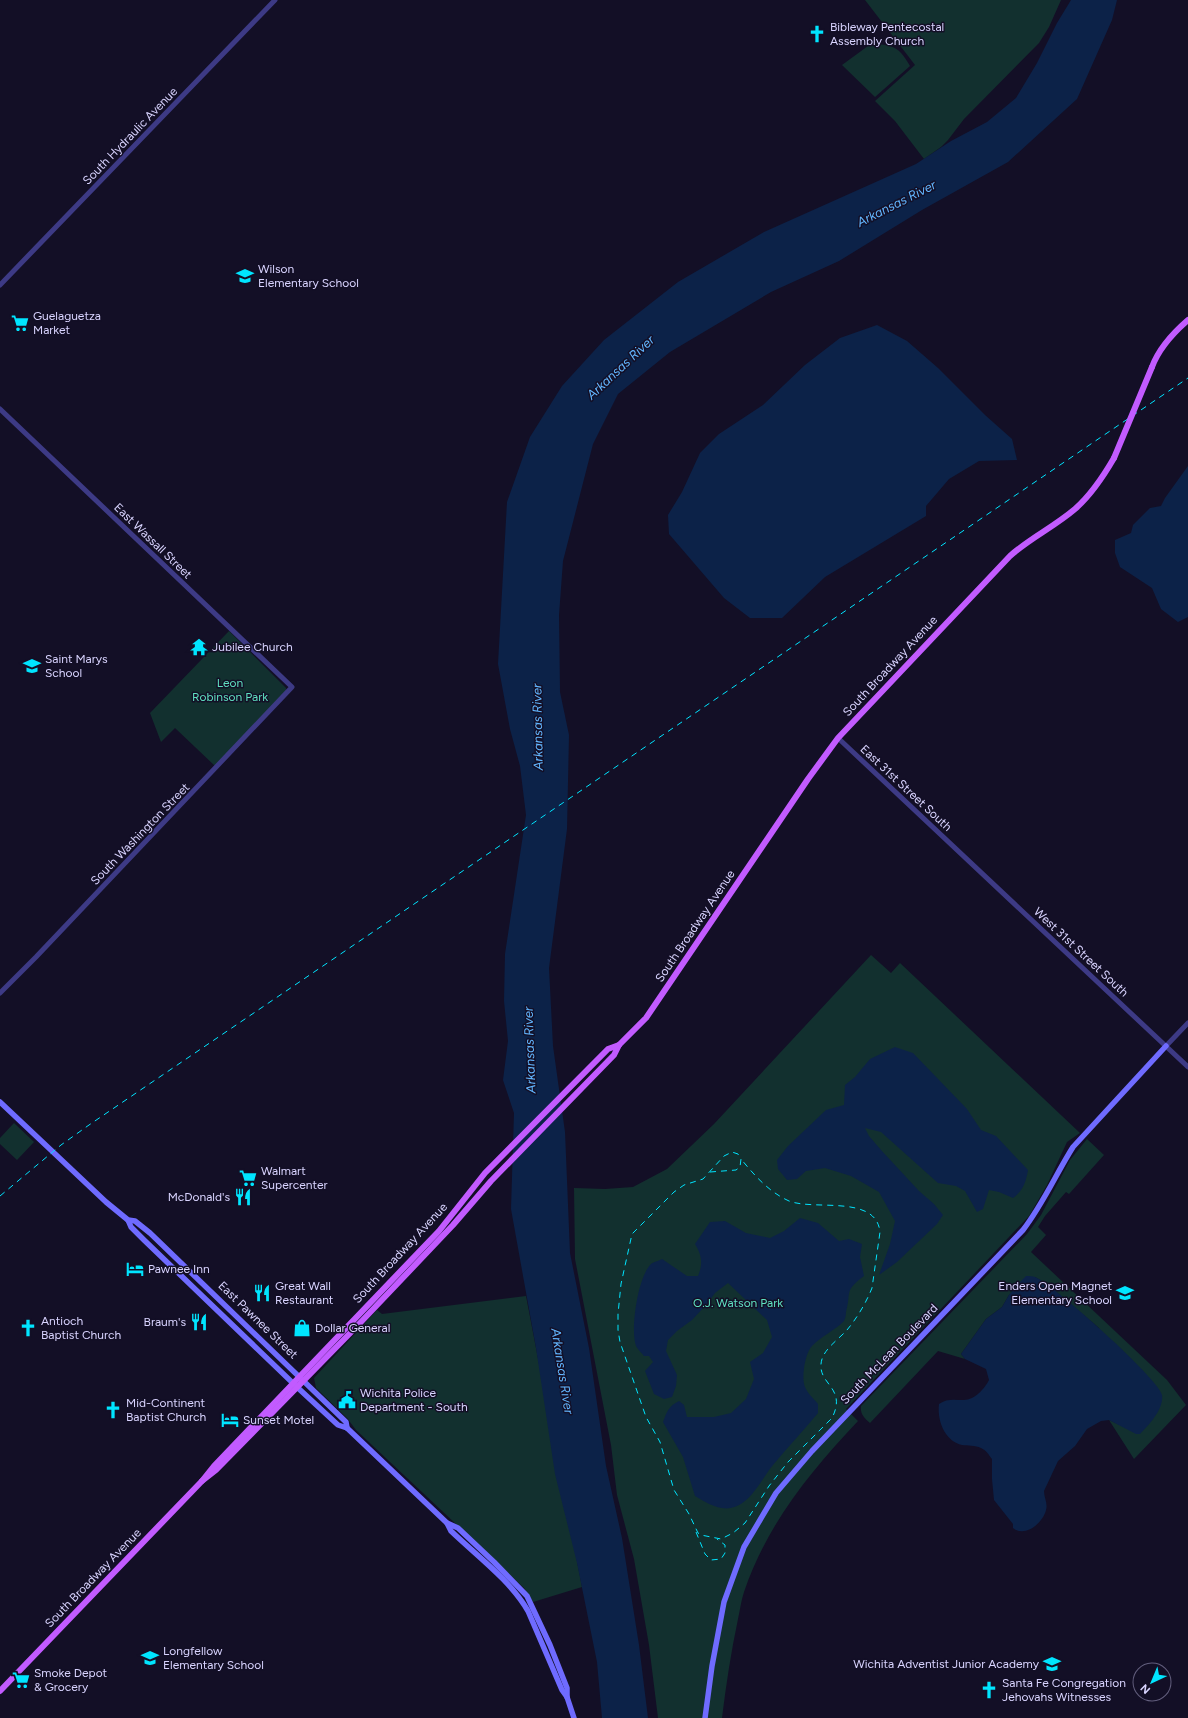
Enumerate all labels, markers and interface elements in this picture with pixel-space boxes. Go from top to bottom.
place label: Bibleway Pentecostal Assembly Church [830,20,944,48]
church icon: Bibleway Pentecostal Assembly Church [807,24,827,44]
street label: South Hydraulic Avenue [80,84,180,188]
water label: Arkansas River [853,177,939,230]
place label: Wilson Elementary School [258,262,359,290]
school or university icon: Wilson Elementary School [235,266,255,286]
place label: Guelaguetza Market [33,309,101,337]
supermarket icon: Guelaguetza Market [10,313,30,333]
water label: Arkansas River [583,332,658,403]
street label: East Wassall Street [111,500,195,582]
street label: South Broadway Avenue [840,613,940,719]
temple icon: Jubilee Church [189,637,209,657]
place label: Jubilee Church [212,640,293,654]
place label: Saint Marys School [45,652,108,680]
school or university icon: Saint Marys School [22,656,42,676]
park label: Leon Robinson Park [192,676,268,704]
water label: Arkansas River [529,683,546,771]
street label: East 31st Street South [857,742,955,834]
street label: South Washington Street [88,780,193,888]
street label: South Broadway Avenue [652,867,738,985]
street label: West 31st Street South [1031,905,1131,1000]
water label: Arkansas River [520,1006,539,1095]
place label: Walmart Supercenter [261,1164,328,1192]
supermarket icon: Walmart Supercenter [238,1168,258,1188]
restaurant icon: McDonald's [233,1187,253,1207]
place label: McDonald's [168,1190,230,1204]
street label: South Broadway Avenue [350,1200,450,1306]
hotel icon: Pawnee Inn [125,1259,145,1279]
place label: Pawnee Inn [148,1262,210,1276]
street label: East Pawnee Street [215,1279,301,1362]
place label: Great Wall Restaurant [275,1279,334,1307]
place label: Enders Open Magnet Elementary School [998,1279,1112,1307]
restaurant icon: Great Wall Restaurant [252,1283,272,1303]
school or university icon: Enders Open Magnet Elementary School [1115,1283,1135,1303]
park label: O.J. Watson Park [693,1296,783,1310]
street label: South McLean Boulevard [838,1301,940,1407]
restaurant icon: Braum's [189,1312,209,1332]
place label: Antioch Baptist Church [41,1314,122,1342]
place label: Braum's [144,1315,186,1329]
church icon: Antioch Baptist Church [18,1318,38,1338]
shop icon: Dollar General [292,1318,312,1338]
place label: Dollar General [315,1321,390,1335]
water label: Arkansas River [548,1326,577,1416]
place label: Wichita Police Department - South [360,1386,468,1414]
public building icon: Wichita Police Department - South [337,1390,357,1410]
place label: Mid-Continent Baptist Church [126,1396,207,1424]
church icon: Mid-Continent Baptist Church [103,1400,123,1420]
hotel icon: Sunset Motel [220,1410,240,1430]
place label: Sunset Motel [243,1413,314,1427]
street label: South Broadway Avenue [42,1525,144,1630]
place label: Longfellow Elementary School [163,1644,264,1672]
school or university icon: Longfellow Elementary School [140,1648,160,1668]
school or university icon: Wichita Adventist Junior Academy [1042,1654,1062,1674]
place label: Wichita Adventist Junior Academy [853,1657,1040,1671]
north arrow [1132,1662,1172,1702]
place label: Smoke Depot & Grocery [34,1666,108,1694]
supermarket icon: Smoke Depot & Grocery [11,1670,31,1690]
place label: Santa Fe Congregation Jehovahs Witnesses [1002,1676,1126,1704]
church icon: Santa Fe Congregation Jehovahs Witnesses [979,1680,999,1700]
text: N [1138,1681,1153,1696]

